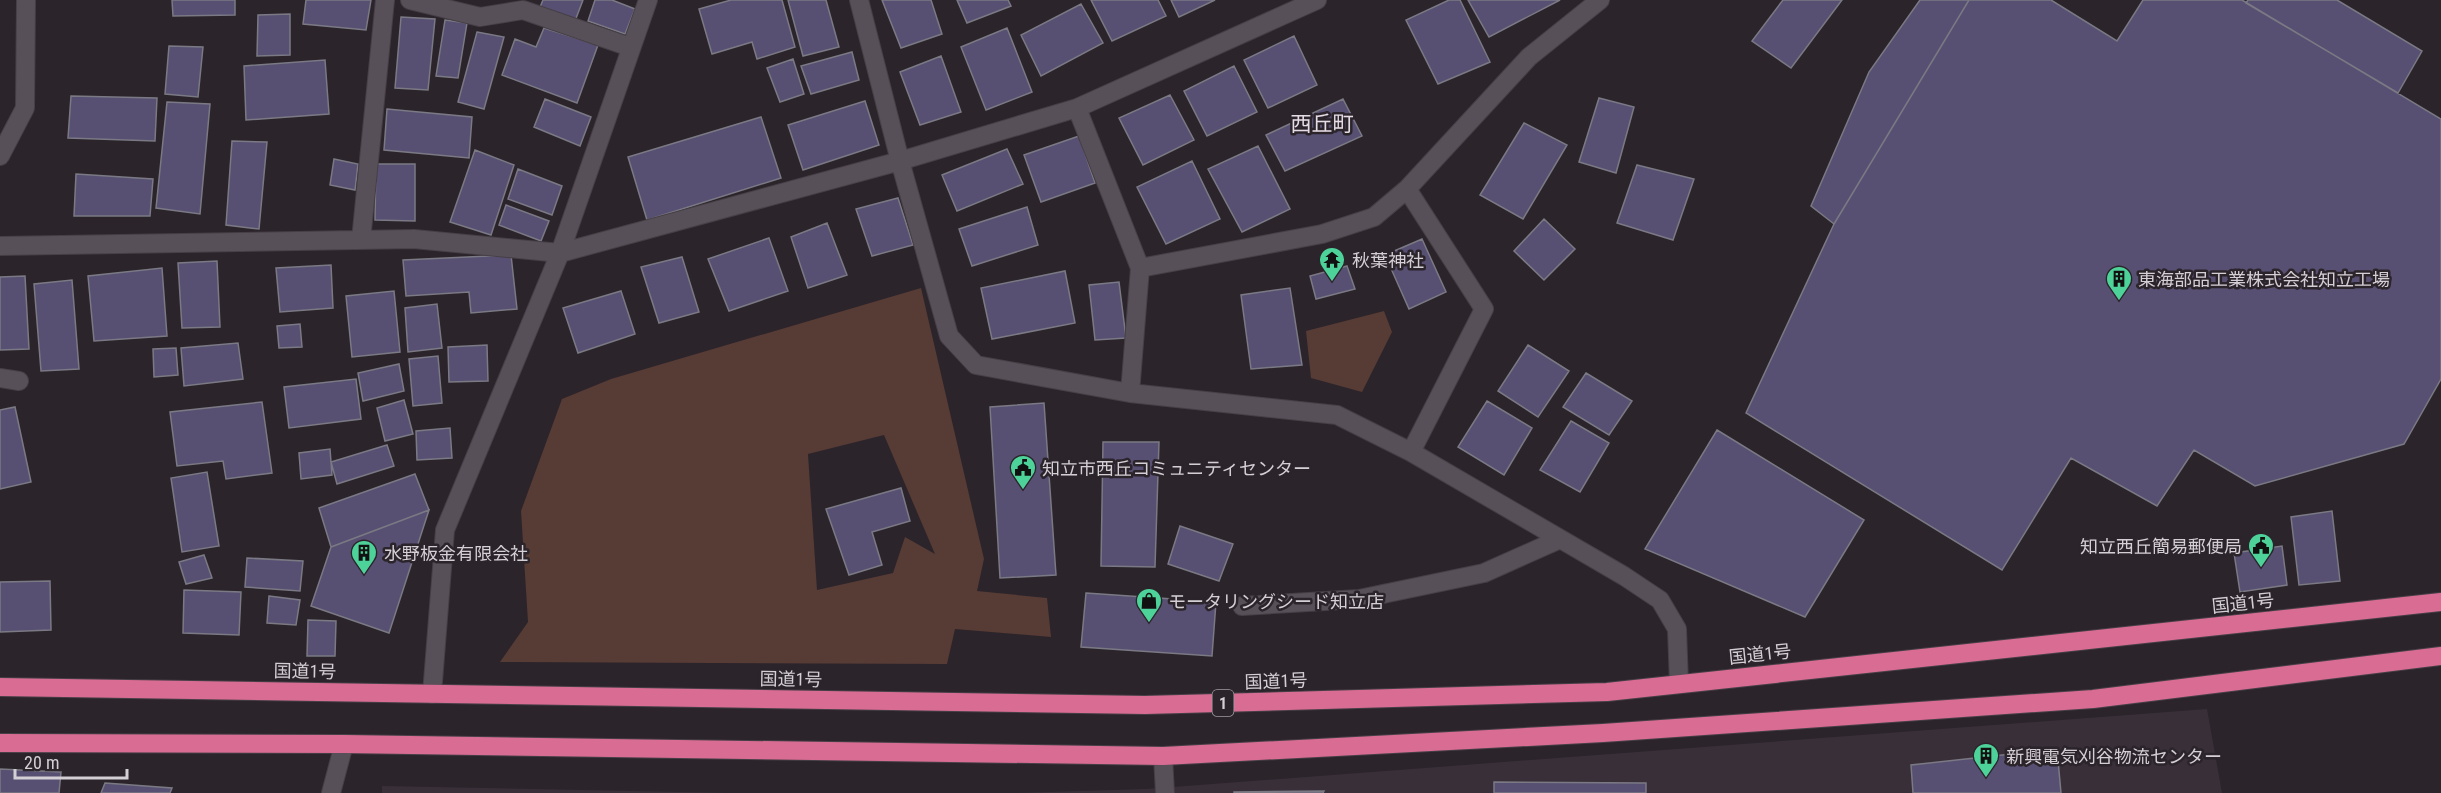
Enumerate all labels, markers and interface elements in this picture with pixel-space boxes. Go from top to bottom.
district label: 西丘町 [1291,112,1354,136]
temple icon: 秋葉神社 [1317,245,1347,283]
place label: 秋葉神社 [1352,250,1424,271]
building icon: 東海部品工業株式会社知立工場 [2104,264,2134,302]
place label: 東海部品工業株式会社知立工場 [2138,269,2390,290]
public building icon: 知立市西丘コミュニティセンター [1008,453,1038,491]
place label: 知立市西丘コミュニティセンター [1042,458,1311,479]
public building icon: 知立西丘簡易郵便局 [2246,531,2276,569]
place label: 知立西丘簡易郵便局 [2080,536,2242,557]
building icon: 水野板金有限会社 [349,538,379,576]
place label: 水野板金有限会社 [384,543,528,564]
shop icon: モータリングシード知立店 [1134,586,1164,624]
street label: 国道1号 [2211,589,2275,617]
place label: モータリングシード知立店 [1168,591,1384,612]
street label: 国道1号 [1728,640,1792,668]
street label: 国道1号 [273,660,337,682]
street label: 国道1号 [759,668,823,690]
street label: 国道1号 [1244,669,1308,693]
road number: 1 [1212,690,1234,716]
building icon: 新興電気刈谷物流センター [1971,741,2001,779]
scale bar [15,742,128,780]
place label: 新興電気刈谷物流センター [2006,746,2222,767]
text: 20 m [24,752,59,773]

